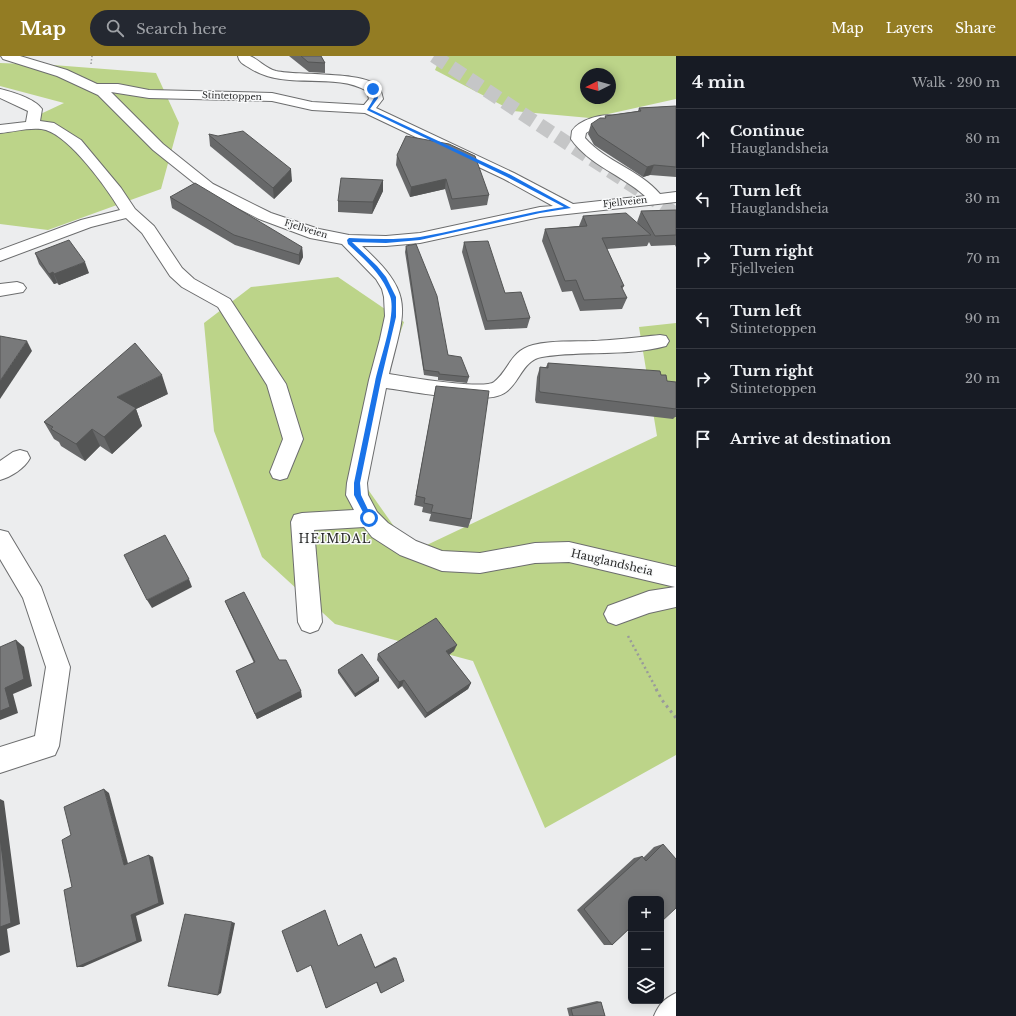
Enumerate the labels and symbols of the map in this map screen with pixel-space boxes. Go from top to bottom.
north arrow [580,68,616,104]
route end [364,80,382,98]
street label: Stintetoppen [202,89,262,102]
street label: Fjellveien [602,194,648,209]
street label: Fjellveien [283,217,329,240]
route start [360,509,378,527]
district label: HEIMDAL [298,531,372,546]
street label: Hauglandsheia [570,546,655,578]

